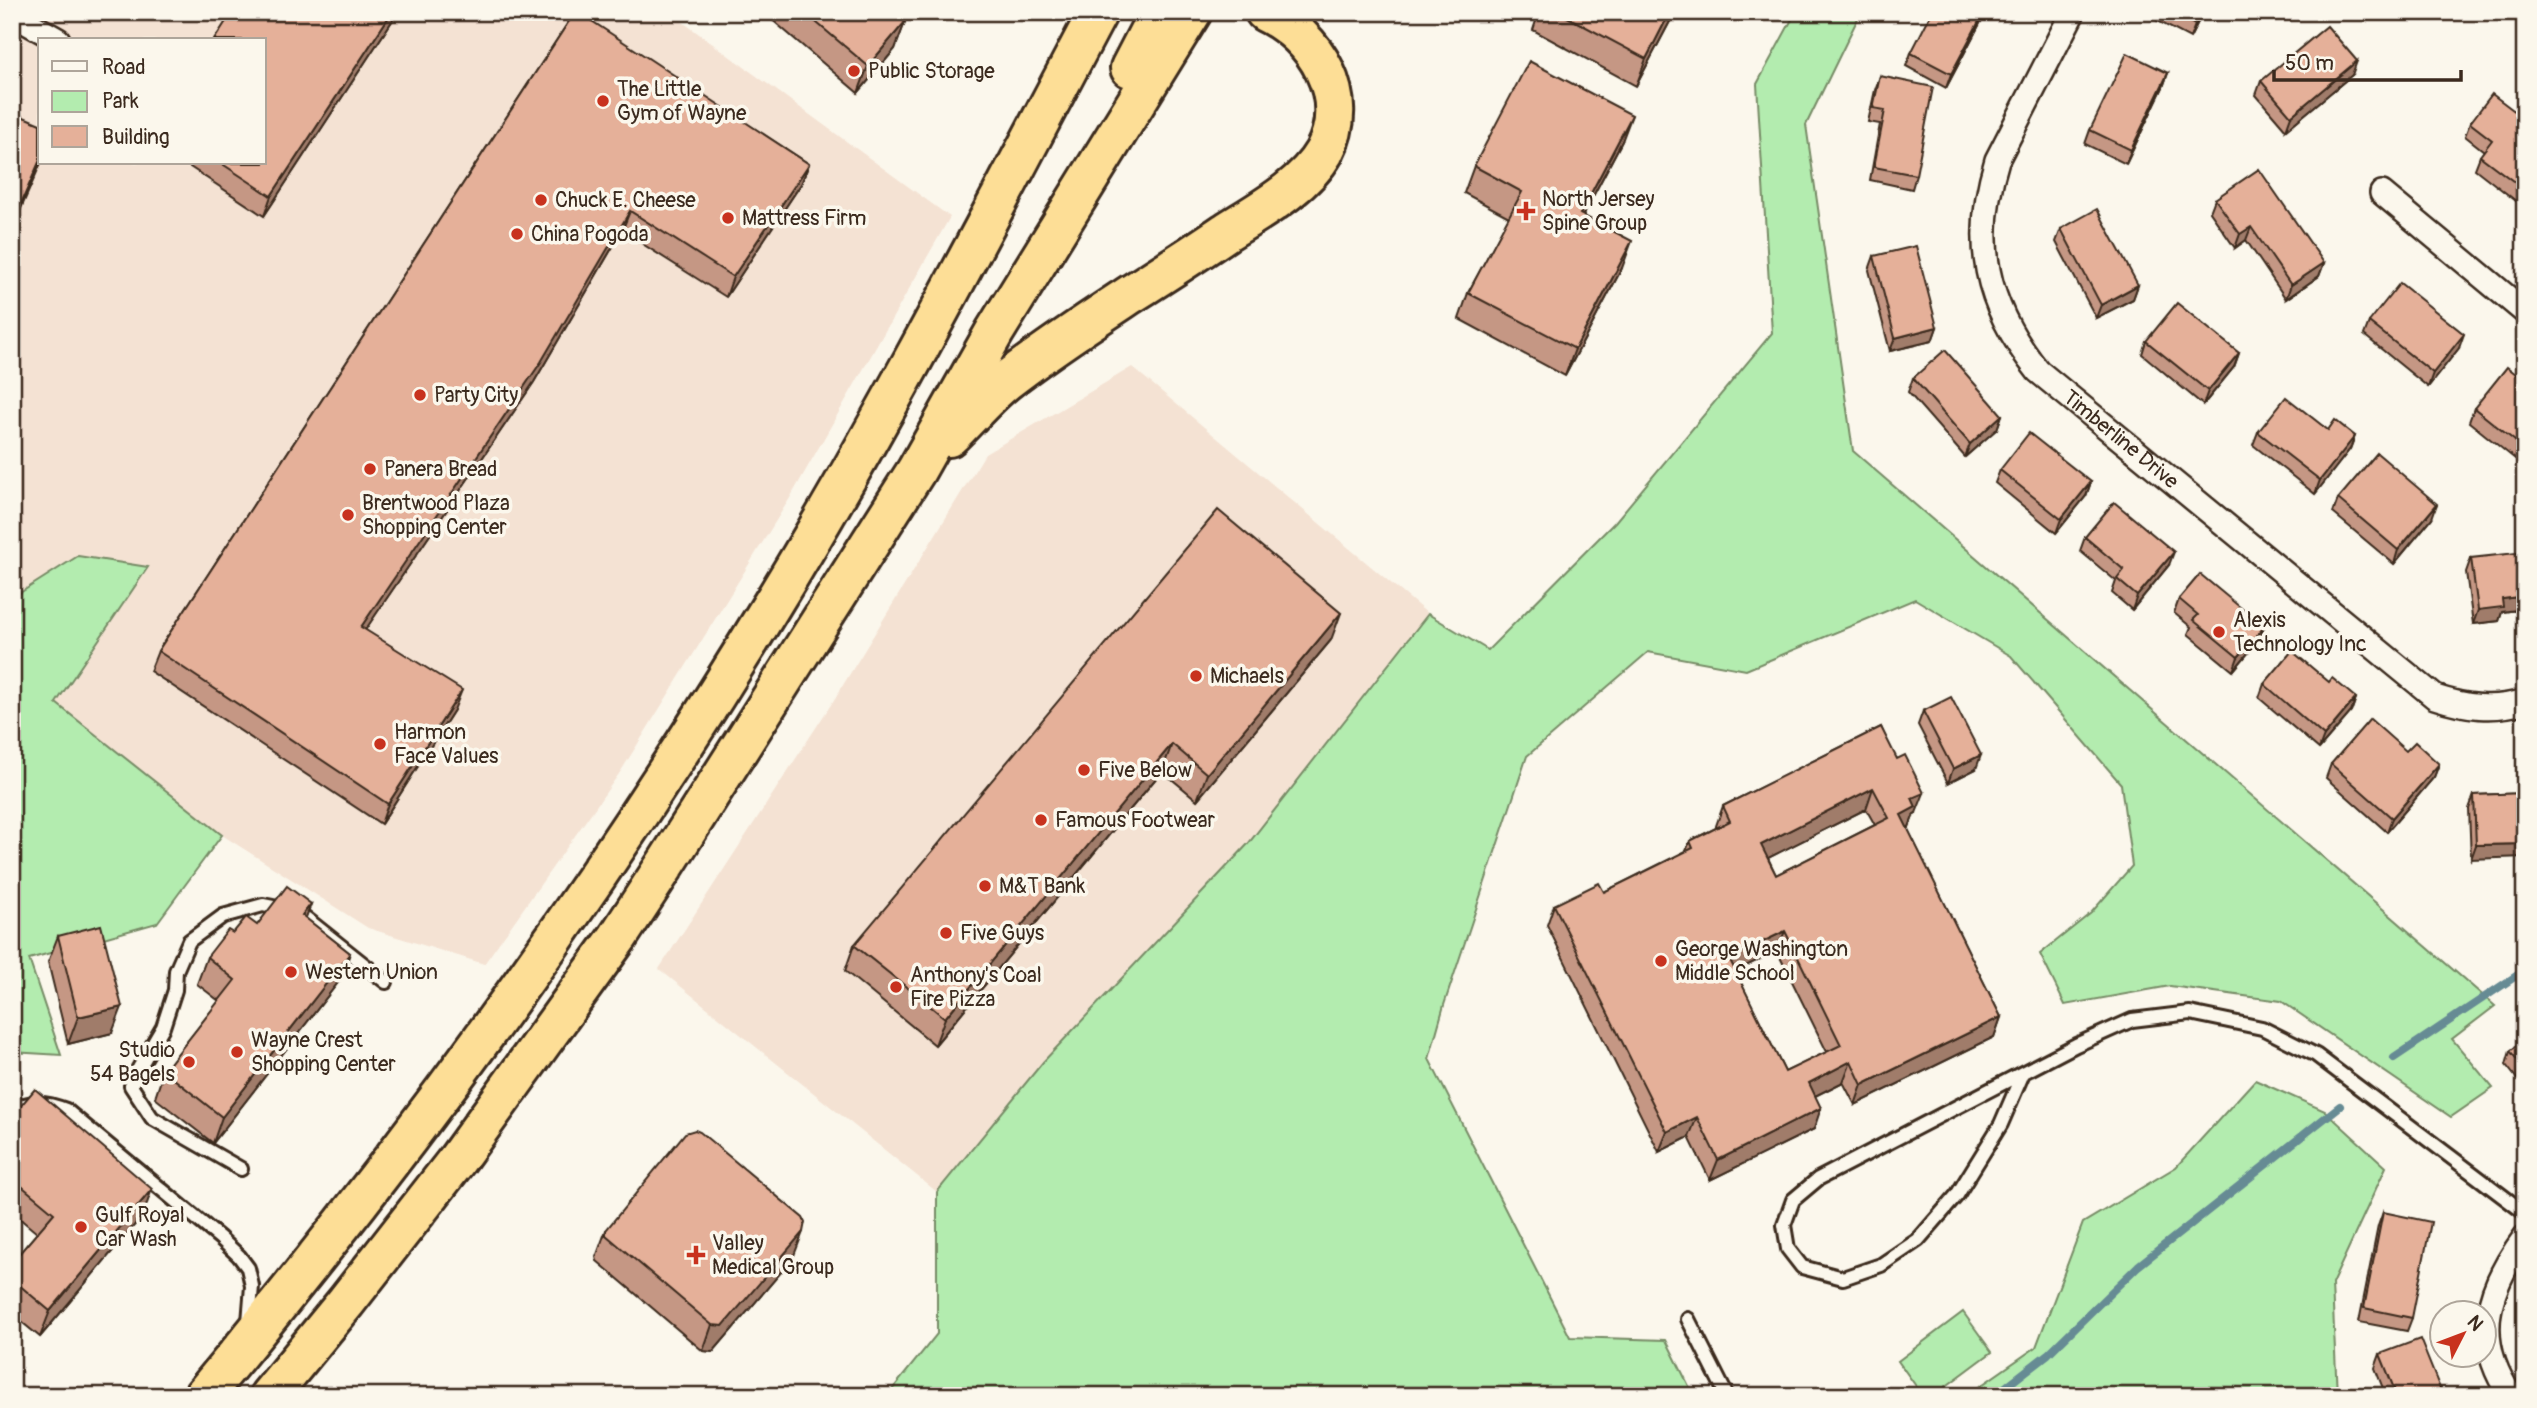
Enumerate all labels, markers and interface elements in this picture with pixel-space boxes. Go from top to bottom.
legend [38,38,266,164]
scale bar [2274,38,2462,82]
text: 50 m [2285,50,2334,77]
text: Road [102,54,146,81]
place label: Public Storage [868,58,995,85]
marker: Public Storage [846,63,862,79]
place label: The Little Gym of Wayne [617,76,747,127]
text: Park [102,88,139,115]
marker: The Little Gym of Wayne [595,93,611,109]
text: Building [102,124,169,151]
place label: North Jersey Spine Group [1542,186,1654,237]
place label: Chuck E. Cheese [555,187,696,214]
marker: Chuck E. Cheese [533,192,549,208]
marker: North Jersey Spine Group [1516,201,1536,221]
place label: Mattress Firm [742,205,866,232]
marker: Mattress Firm [720,210,736,226]
place label: China Pogoda [531,221,649,248]
marker: China Pogoda [509,226,525,242]
place label: Party City [434,382,518,409]
street label: Timberline Drive [2058,384,2185,495]
marker: Party City [412,387,428,403]
place label: Panera Bread [384,456,497,483]
marker: Panera Bread [362,461,378,477]
place label: Brentwood Plaza Shopping Center [362,490,510,541]
marker: Brentwood Plaza Shopping Center [340,507,356,523]
place label: Alexis Technology Inc [2233,607,2367,658]
marker: Alexis Technology Inc [2211,624,2227,640]
place label: Michaels [1210,663,1284,690]
marker: Michaels [1188,668,1204,684]
place label: Harmon Face Values [394,719,499,770]
marker: Harmon Face Values [372,736,388,752]
place label: Five Below [1098,757,1192,784]
marker: Five Below [1076,762,1092,778]
place label: Famous Footwear [1055,807,1215,834]
marker: Famous Footwear [1033,812,1049,828]
place label: M&T Bank [999,873,1085,900]
marker: M&T Bank [977,878,993,894]
place label: Five Guys [960,920,1045,947]
marker: Five Guys [938,925,954,941]
place label: George Washington Middle School [1675,936,1848,987]
marker: George Washington Middle School [1653,953,1669,969]
place label: Western Union [305,959,438,986]
place label: Anthony's Coal Fire Pizza [910,962,1042,1013]
marker: Western Union [283,964,299,980]
marker: Anthony's Coal Fire Pizza [888,979,904,995]
place label: Wayne Crest Shopping Center [251,1027,396,1078]
place label: Studio 54 Bagels [90,1037,176,1088]
marker: Wayne Crest Shopping Center [229,1044,245,1060]
marker: Studio 54 Bagels [181,1054,197,1070]
place label: Gulf Royal Car Wash [95,1202,185,1253]
marker: Gulf Royal Car Wash [73,1219,89,1235]
place label: Valley Medical Group [712,1230,834,1281]
marker: Valley Medical Group [686,1245,706,1265]
north arrow [2428,1300,2498,1370]
text: N [2462,1310,2488,1336]

